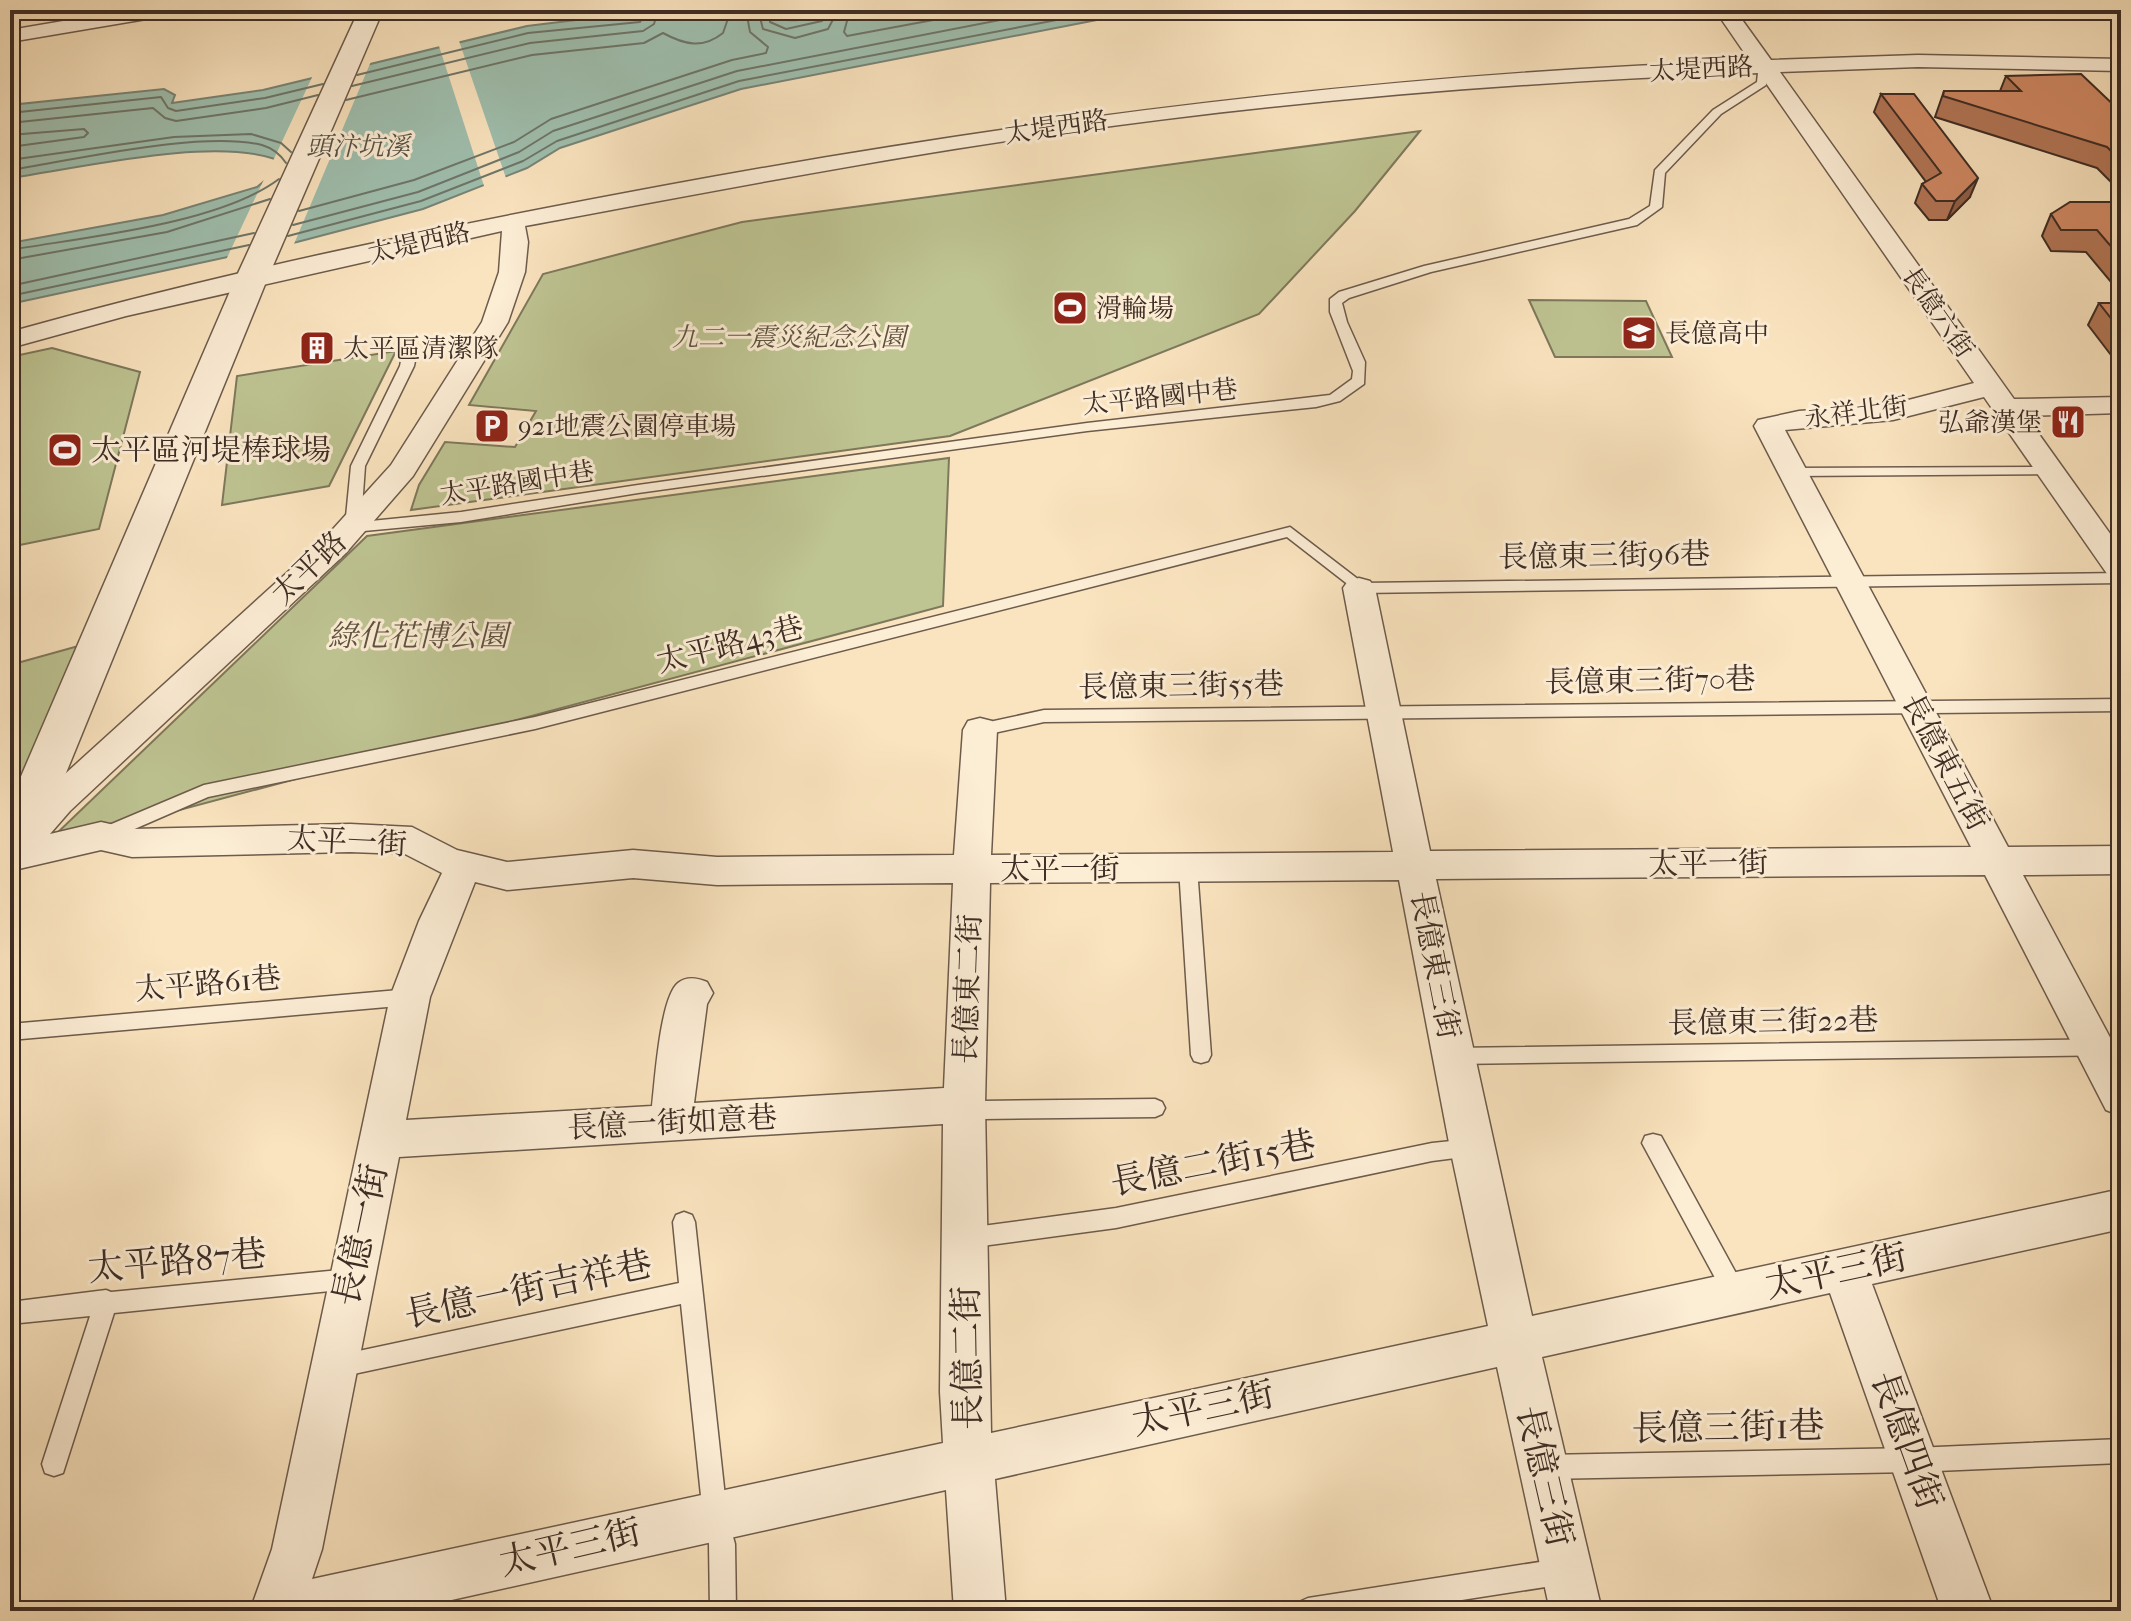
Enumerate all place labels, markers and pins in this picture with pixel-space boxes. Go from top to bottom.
sports icon: 滑輪場 [1051,289,1089,327]
place label: 滑輪場 [1096,293,1174,324]
school or university icon: 長億高中 [1620,314,1658,352]
place label: 長億高中 [1665,318,1769,349]
building icon: 太平區清潔隊 [298,329,336,367]
place label: 太平區清潔隊 [343,333,499,364]
restaurant icon: 弘爺漢堡 [2049,403,2087,441]
parking icon: 921地震公園停車場 [473,407,511,445]
place label: 弘爺漢堡 [1938,407,2042,438]
place label: 921地震公園停車場 [518,411,736,442]
sports icon: 太平區河堤棒球場 [46,431,84,469]
place label: 太平區河堤棒球場 [91,433,331,468]

